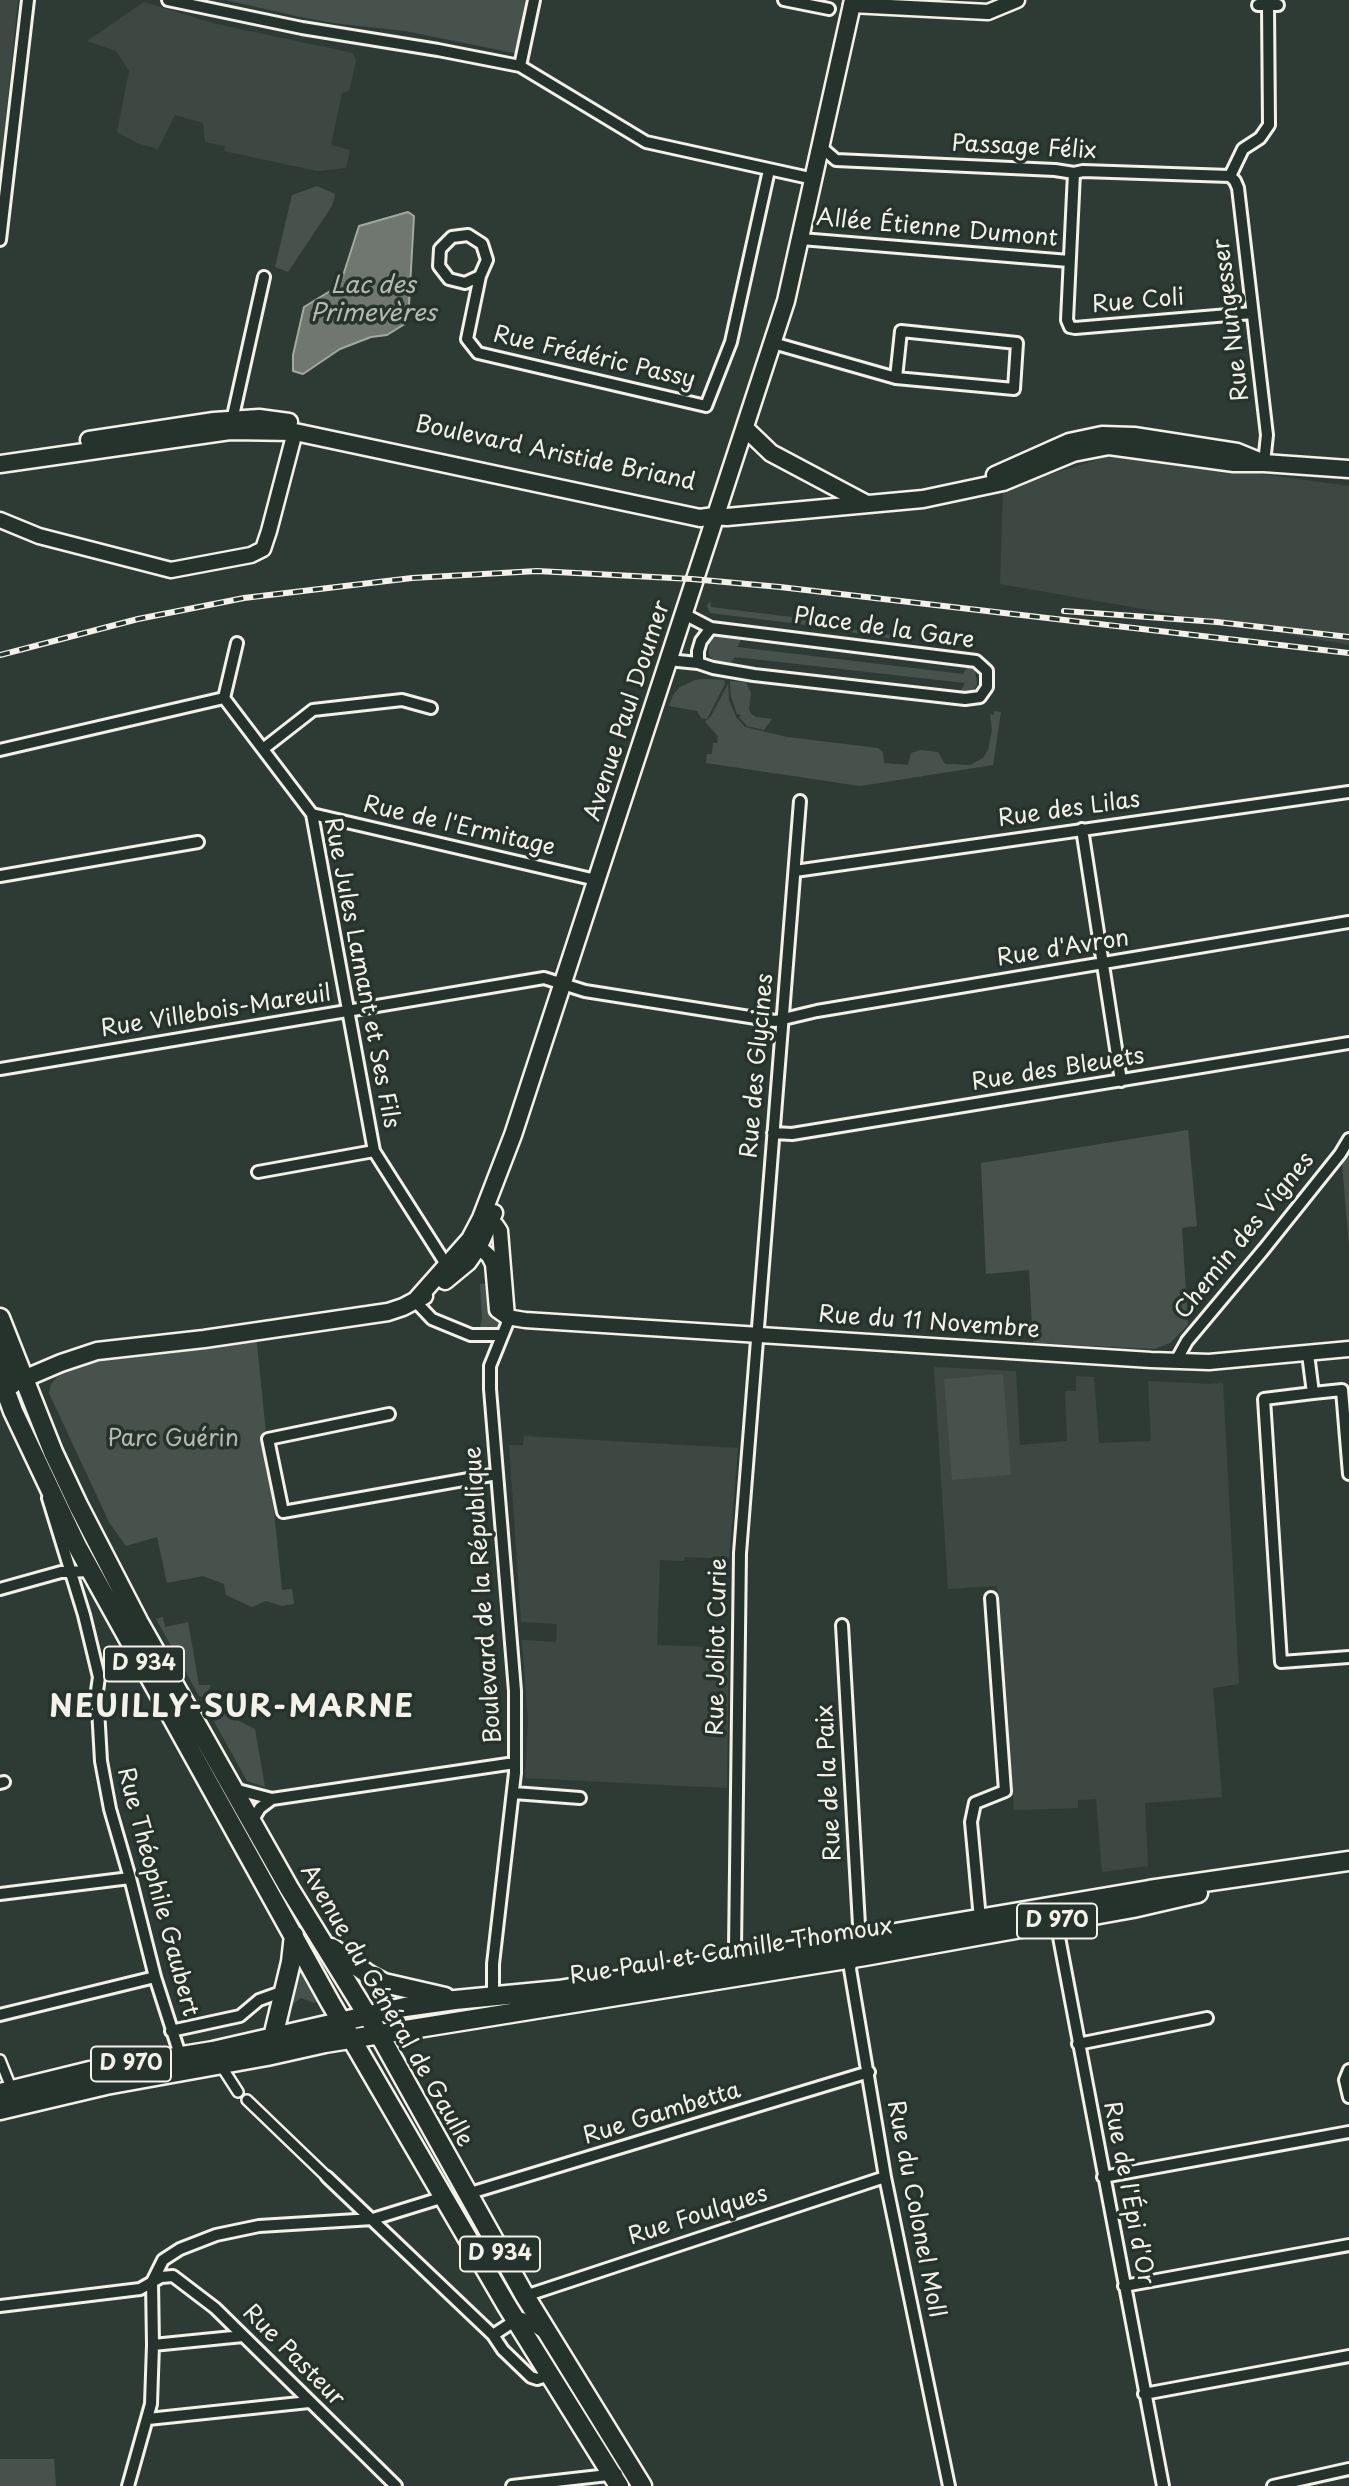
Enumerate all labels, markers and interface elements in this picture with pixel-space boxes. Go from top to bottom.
street label: Passage Félix [951,130,1097,166]
street label: Allée Étienne Dumont [815,205,1059,253]
street label: Rue Nungesser [1208,237,1256,403]
water label: Lac des Primevères [310,272,436,328]
street label: Rue Coli [1091,284,1185,320]
street label: Rue Frédéric Passy [490,321,698,395]
street label: Boulevard Aristide Briand [412,411,698,497]
street label: Avenue Paul Doumer [579,597,677,825]
street label: Place de la Gare [792,603,976,655]
street label: Rue des Lilas [996,786,1142,834]
street label: Rue de l'Ermitage [360,791,558,863]
street label: Rue Jules Lamant et Ses Fils [317,815,405,1131]
street label: Rue d'Avron [995,925,1131,973]
street label: Rue des Glycines [736,972,780,1160]
street label: Rue Villebois-Mareuil [99,980,333,1044]
street label: Rue des Bleuets [970,1043,1146,1097]
street label: Chemin des Vignes [1169,1147,1321,1325]
street label: Rue du 11 Novembre [817,1301,1041,1345]
park label: Parc Guérin [107,1426,239,1454]
street label: Boulevard de la République [460,1445,508,1745]
street label: Rue Joliot Curie [703,1558,733,1736]
road number: D 934 [104,1646,184,1682]
district label: NEUILLY-SUR-MARNE [51,1691,413,1727]
street label: Rue de la Paix [812,1704,848,1862]
street label: Rue Théophile Gaubert [110,1764,204,2020]
street label: Avenue du Général de Gaulle [294,1860,478,2152]
road number: D 970 [1017,1904,1097,1938]
street label: Rue Paul et Camille Thomoux [568,1913,894,1991]
road number: D 970 [91,2046,171,2082]
street label: Rue Gambetta [580,2077,744,2151]
street label: Rue du Colonel Moll [880,2098,950,2320]
street label: Rue de l'Épi d'Or [1097,2099,1159,2287]
street label: Rue Foulques [625,2180,771,2252]
road number: D 934 [460,2236,540,2272]
street label: Rue Pasteur [236,2299,350,2413]

